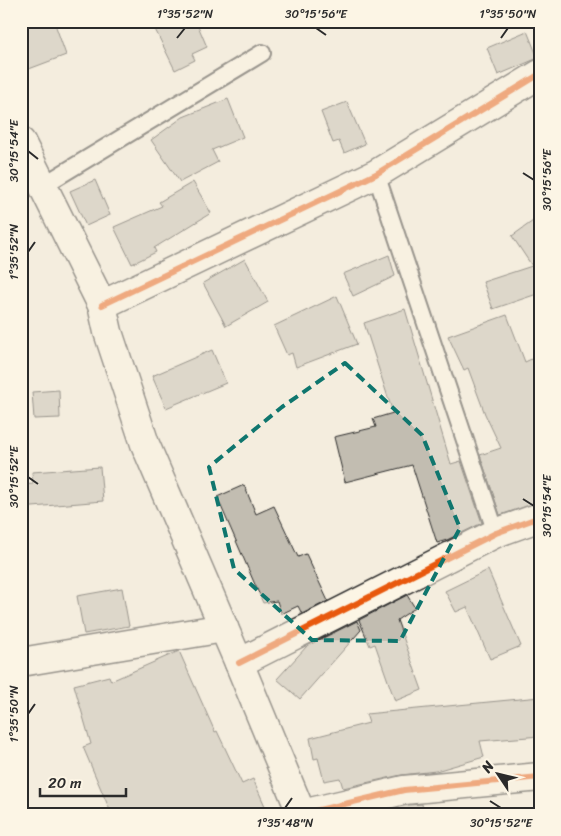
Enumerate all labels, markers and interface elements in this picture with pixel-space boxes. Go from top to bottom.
text: 1°35'52"N [157,3,214,25]
text: 30°15'56"E [285,3,348,25]
text: 1°35'50"N [480,3,537,25]
text: 30°15'54"E [3,118,25,182]
text: 30°15'56"E [536,148,558,211]
text: 1°35'52"N [3,223,25,280]
text: 30°15'52"E [3,445,25,508]
text: 30°15'54"E [536,473,558,537]
text: 1°35'50"N [3,685,25,742]
north arrow [474,748,524,798]
text: N [474,755,501,779]
scale bar [40,766,126,798]
text: 20 m [48,770,82,796]
text: 1°35'48"N [257,812,314,834]
text: 30°15'52"E [470,812,533,834]

